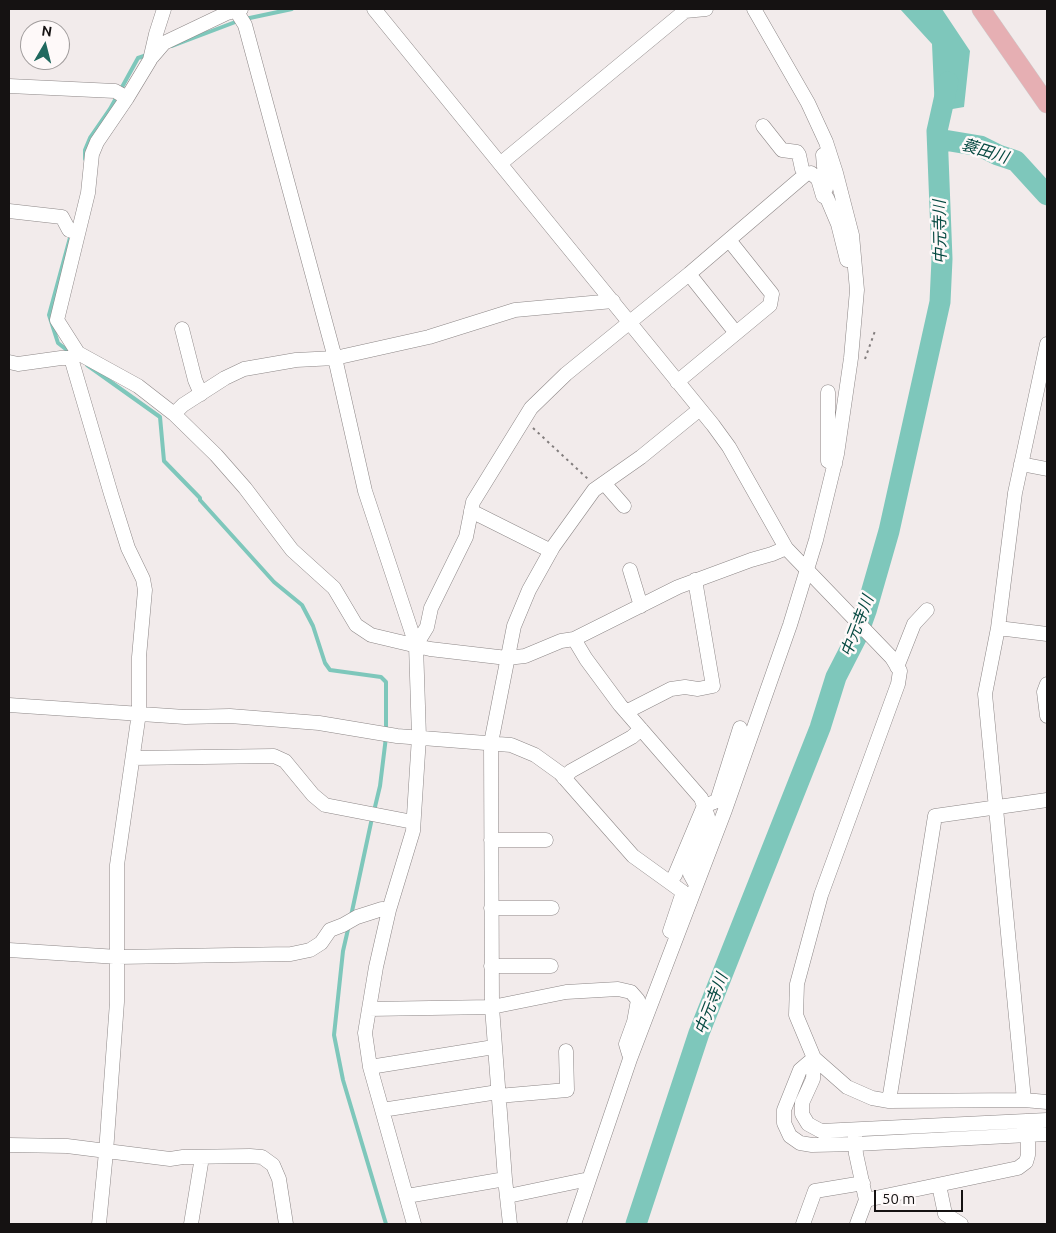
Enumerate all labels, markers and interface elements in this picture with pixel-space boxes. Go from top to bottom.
north arrow [20,20,70,70]
text: N [41,22,53,40]
water label: 蓑田川 [959,135,1011,167]
water label: 中元寺川 [930,200,950,264]
water label: 中元寺川 [837,593,877,659]
water label: 中元寺川 [691,971,731,1037]
scale bar [876,1180,965,1212]
text: 50 m [882,1190,915,1207]

